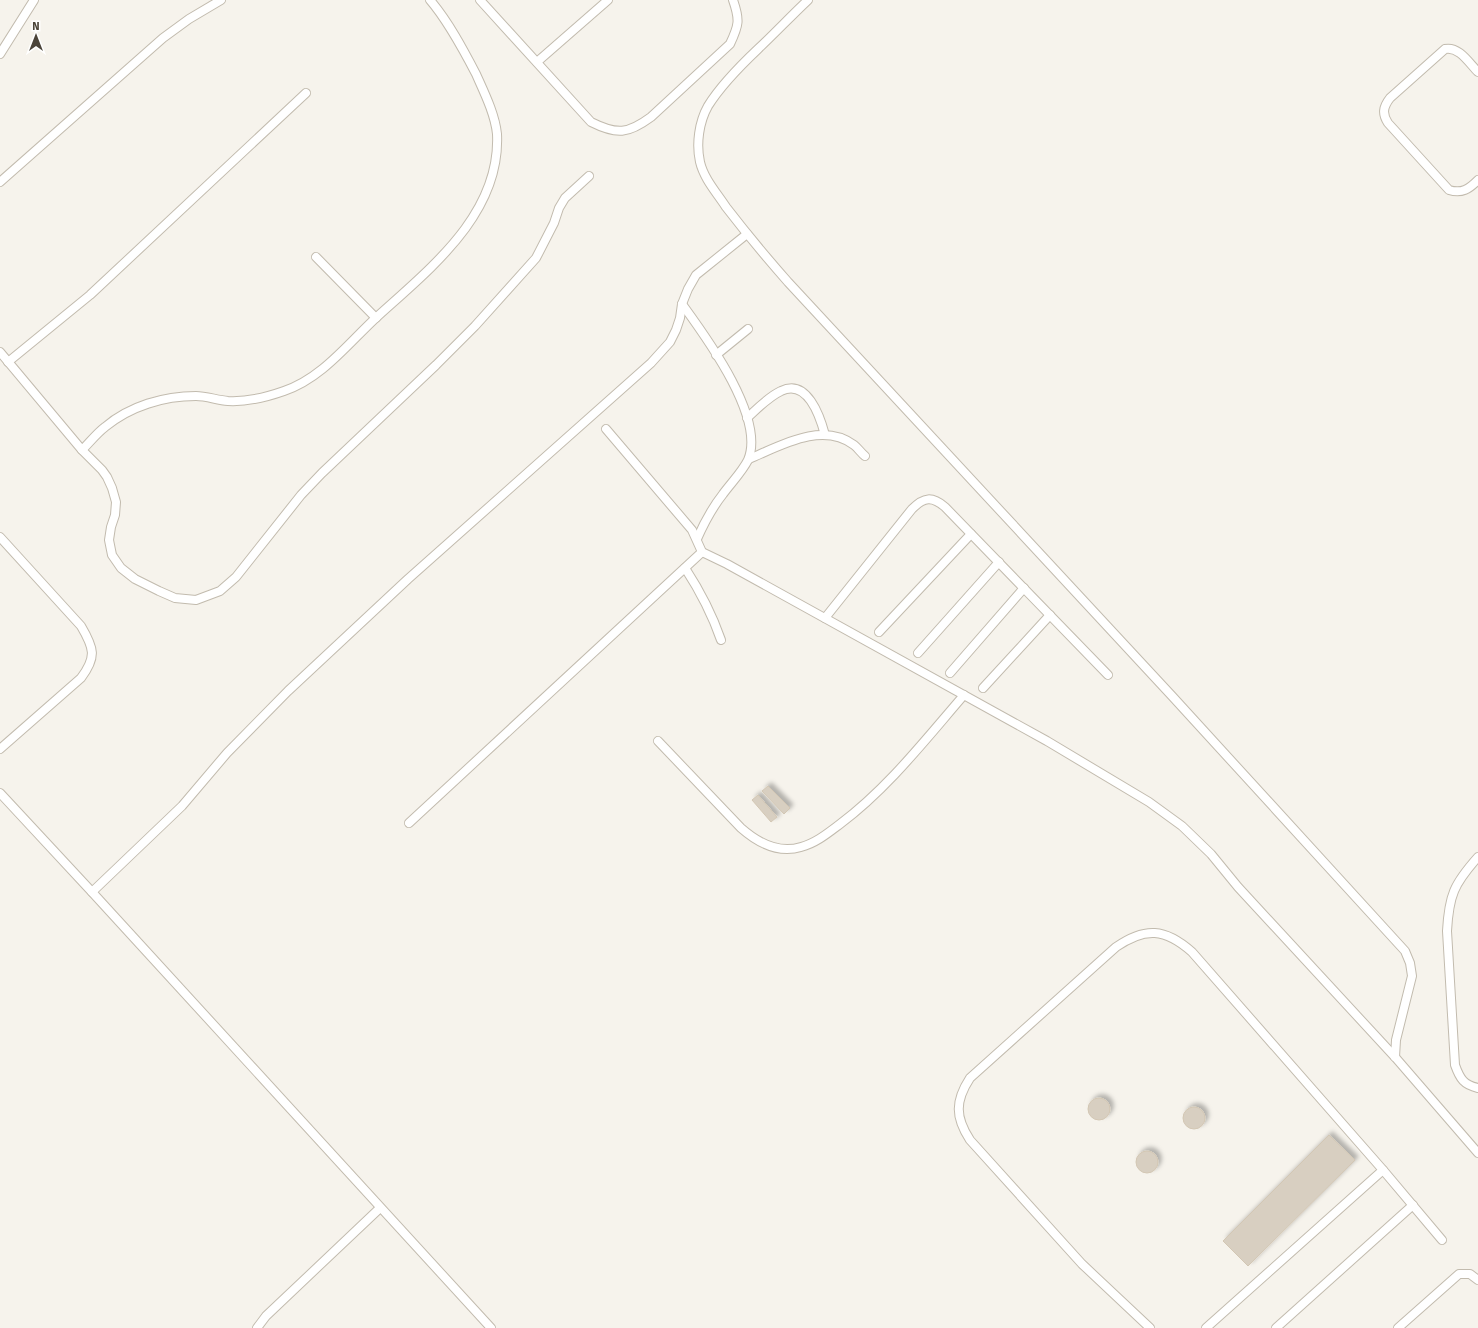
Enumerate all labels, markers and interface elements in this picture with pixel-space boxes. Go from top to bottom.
north arrow [16,16,56,56]
text: N [32,20,40,33]

